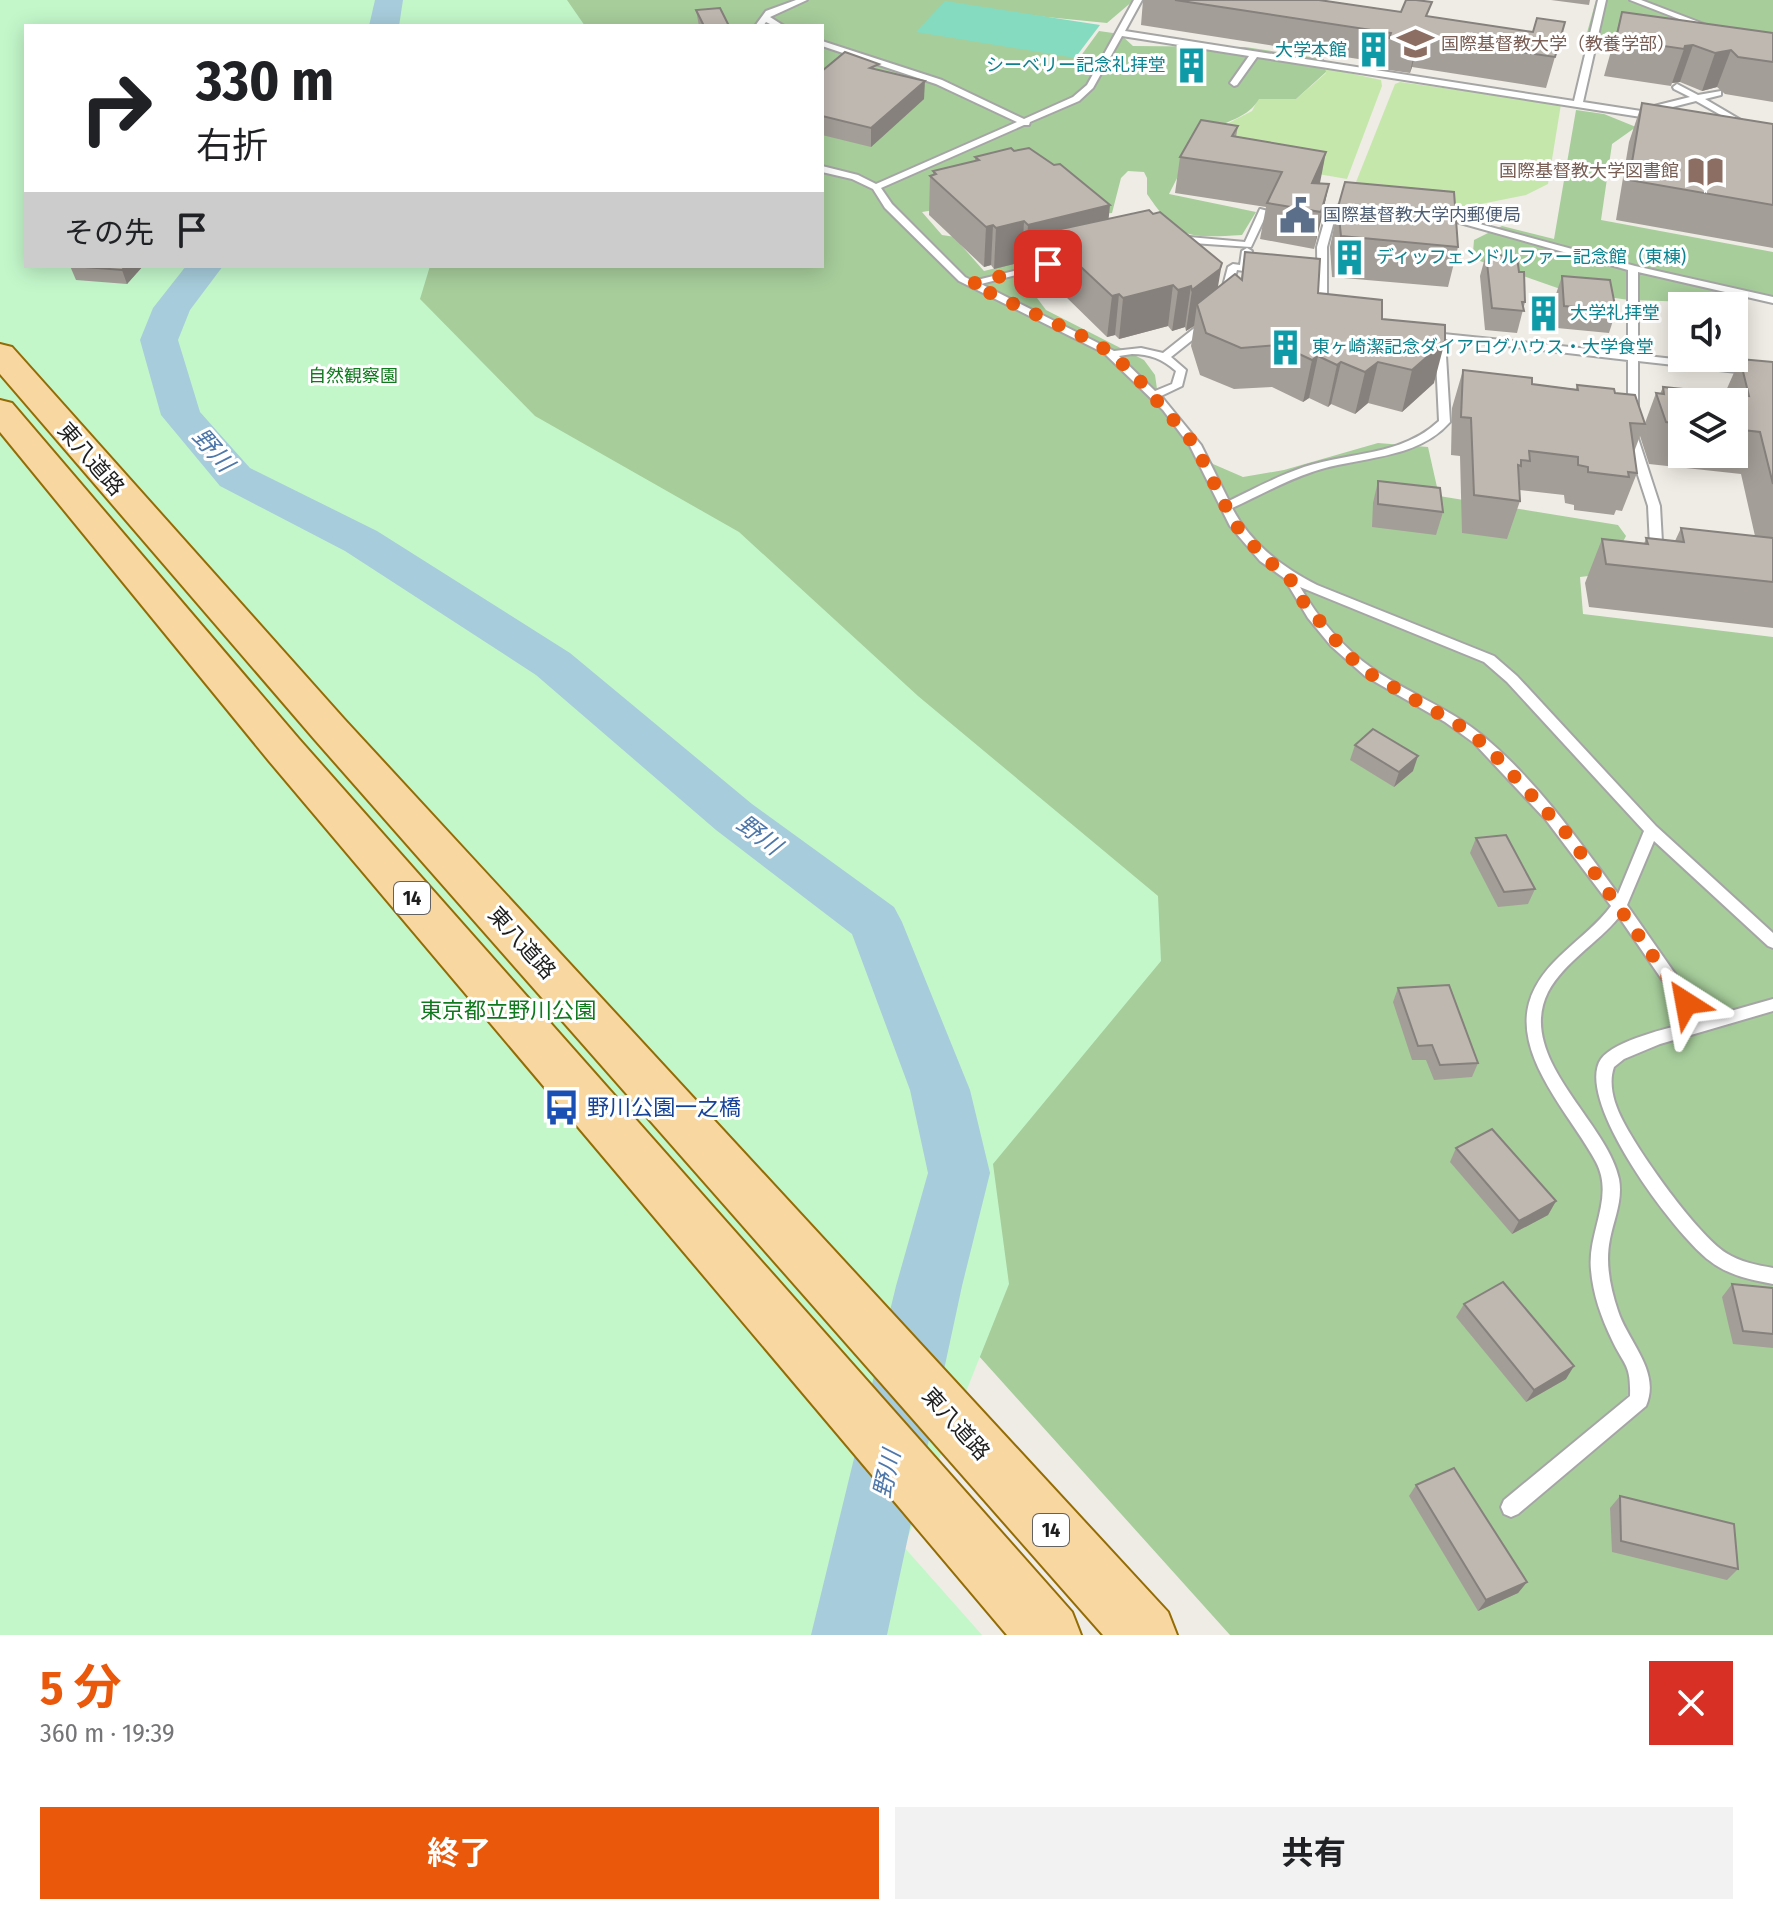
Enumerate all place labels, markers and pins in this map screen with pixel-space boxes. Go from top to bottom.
school or university icon: 国際基督教大学（教養学部） [1396,25,1434,63]
building icon: 大学本館 [1354,31,1392,69]
place label: 国際基督教大学（教養学部） [1441,33,1675,55]
place label: 大学本館 [1275,39,1347,61]
building icon: シーベリー記念礼拝堂 [1173,46,1211,84]
place label: シーベリー記念礼拝堂 [986,54,1166,76]
library icon: 国際基督教大学図書館 [1686,152,1724,190]
place label: 国際基督教大学図書館 [1499,160,1679,182]
public building icon: 国際基督教大学内郵便局 [1278,196,1316,234]
place label: 国際基督教大学内郵便局 [1323,204,1521,226]
pin [1014,230,1082,298]
building icon: ディッフェンドルファー記念館（東棟) [1331,238,1369,276]
place label: ディッフェンドルファー記念館（東棟) [1376,246,1686,268]
building icon: 大学礼拝堂 [1525,294,1563,332]
place label: 大学礼拝堂 [1570,302,1660,324]
building icon: 東ヶ崎潔記念ダイアログハウス・大学食堂 [1267,328,1305,366]
place label: 東ヶ崎潔記念ダイアログハウス・大学食堂 [1312,336,1654,358]
bus stop icon: 野川公園一之橋 [542,1088,580,1126]
place label: 野川公園一之橋 [587,1094,741,1121]

